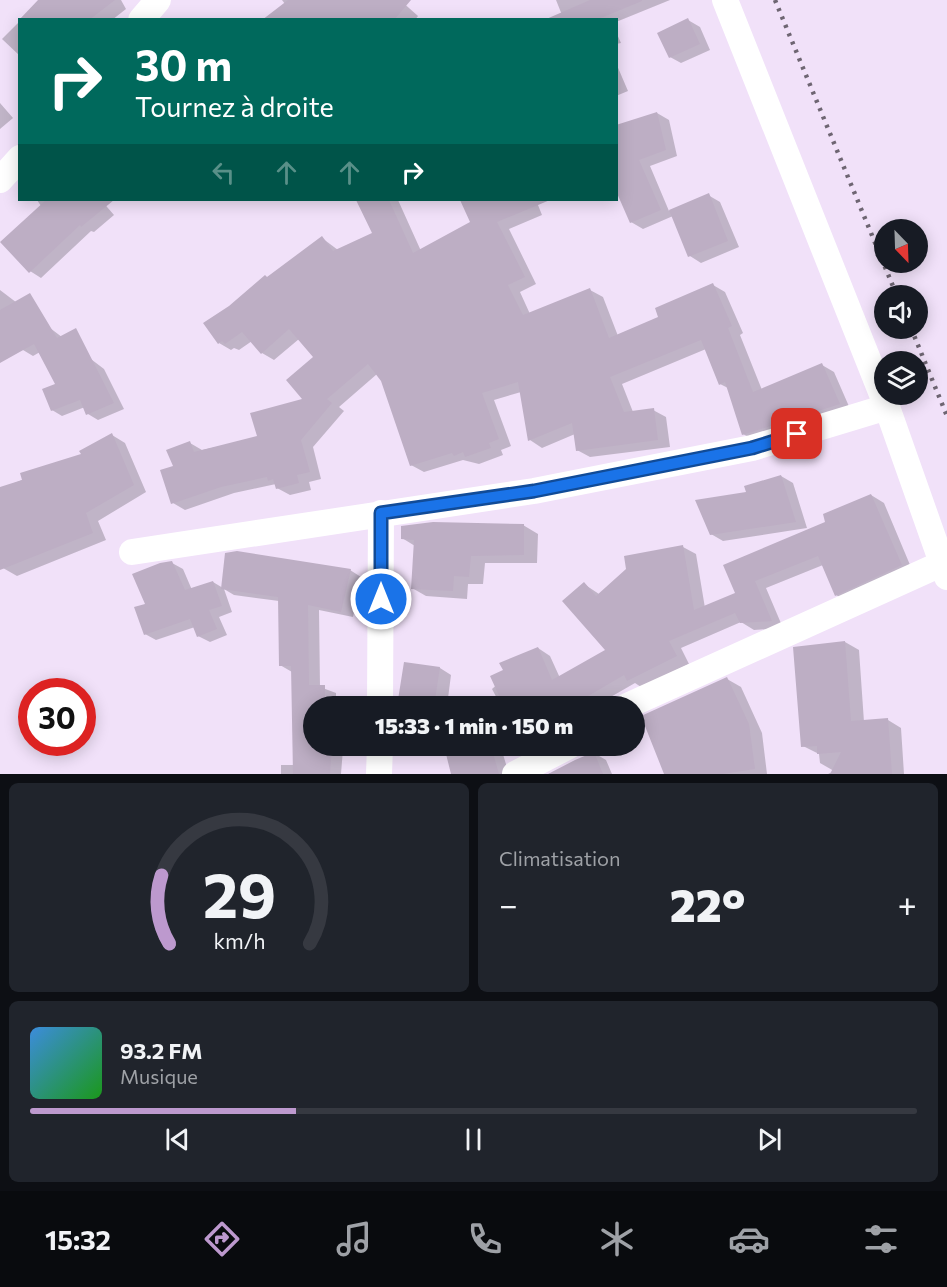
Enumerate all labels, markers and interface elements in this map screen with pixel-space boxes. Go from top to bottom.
text: 30 m [135,38,232,90]
icon: right [36,42,114,120]
text: Tournez à droite [135,90,334,123]
icon: left [207,156,240,189]
icon: ahead [270,156,303,189]
icon: ahead [333,156,366,189]
icon: right [396,156,429,189]
north arrow [874,219,928,273]
map controls [874,219,928,405]
button: sound [874,285,928,339]
button: layers [874,351,928,405]
pin [771,408,822,459]
icon: arrive [780,417,813,450]
position arrow [349,567,413,631]
speed limit sign: 30 [18,678,96,756]
text: 15:33 · 1 min · 150 m [375,712,573,739]
text: Climatisation [499,846,620,870]
text: 29 [202,855,276,931]
text: 22° [670,876,746,931]
text: − [499,883,518,924]
text: + [898,883,917,924]
text: km/h [213,928,265,954]
text: 93.2 FM [120,1037,202,1064]
text: Musique [120,1064,198,1088]
icon: previous [161,1123,194,1156]
icon: pause [457,1123,490,1156]
icon: next [753,1123,786,1156]
icon: directions [201,1218,243,1260]
icon: music [333,1218,375,1260]
icon: phone [464,1218,506,1260]
icon: climate [596,1218,638,1260]
icon: car [728,1218,770,1260]
icon: filters [860,1218,902,1260]
text: 15:32 [45,1223,111,1256]

